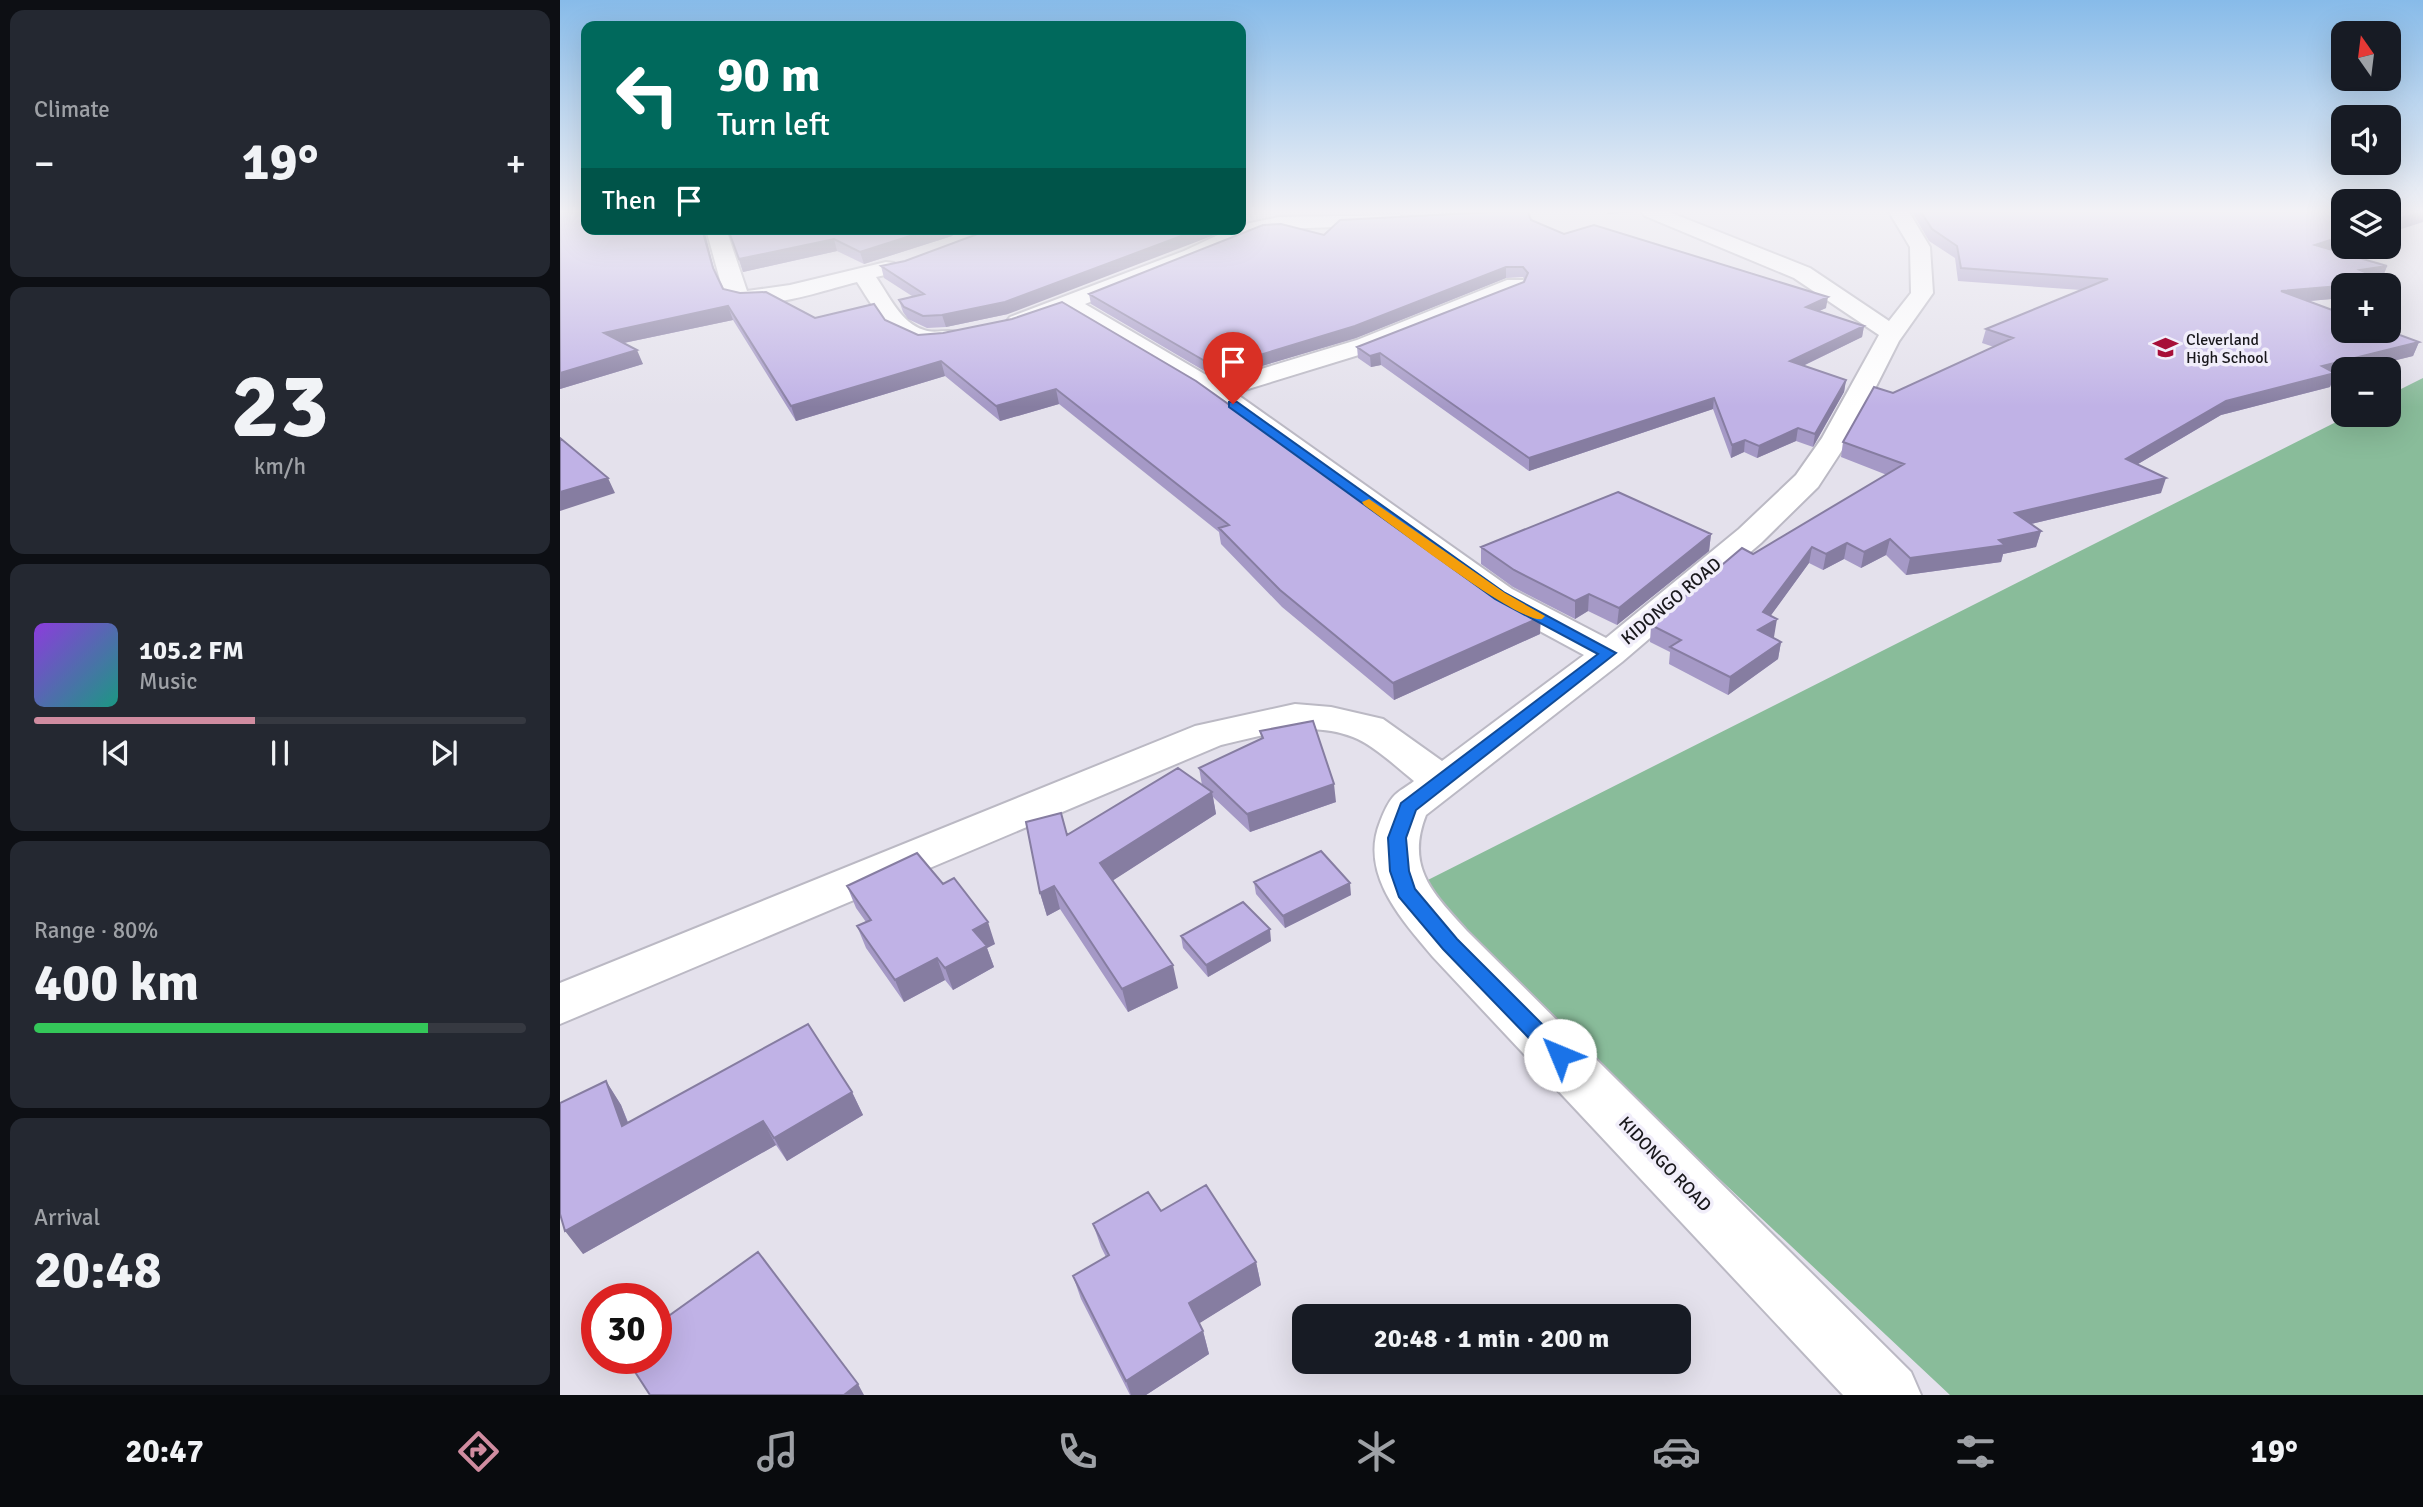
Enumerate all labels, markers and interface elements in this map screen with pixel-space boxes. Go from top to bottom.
north arrow [2331,21,2401,91]
map controls [2331,21,2401,427]
text: 90 m [717,45,820,105]
icon: left [602,49,693,140]
text: Climate [34,95,110,124]
text: Turn left [717,105,830,144]
button: sound [2331,105,2401,175]
text: 19° [242,130,318,194]
text: − [34,140,55,187]
text: + [505,140,526,187]
icon: arrive [670,182,708,220]
text: Then [602,185,656,217]
button: layers [2331,189,2401,259]
button: + [2331,273,2401,343]
place label: Cleverland High School [2186,330,2269,368]
pin [1203,332,1263,404]
school or university icon: Cleverland High School [2152,334,2180,362]
icon: arrive [1214,343,1252,381]
text: 23 [231,350,329,463]
button: − [2331,357,2401,427]
text: km/h [254,452,306,481]
street label: KIDONGO ROAD [1616,553,1726,649]
text: 105.2 FM [139,635,244,667]
text: Music [139,667,197,696]
icon: previous [97,734,135,772]
icon: pause [261,734,299,772]
icon: next [425,734,463,772]
text: Range · 80% [34,916,158,945]
text: 400 km [34,951,199,1015]
position arrow [1523,1018,1597,1092]
street label: KIDONGO ROAD [1614,1112,1716,1216]
text: Arrival [34,1203,100,1232]
text: 20:48 [34,1238,162,1302]
speed limit sign: 30 [581,1283,672,1374]
text: 20:48 · 1 min · 200 m [1374,1323,1609,1355]
icon: directions [454,1427,503,1476]
icon: music [753,1427,802,1476]
icon: phone [1053,1427,1102,1476]
icon: climate [1352,1427,1401,1476]
icon: car [1652,1427,1701,1476]
icon: filters [1951,1427,2000,1476]
text: 20:47 [125,1432,204,1471]
text: 19° [2250,1432,2298,1471]

